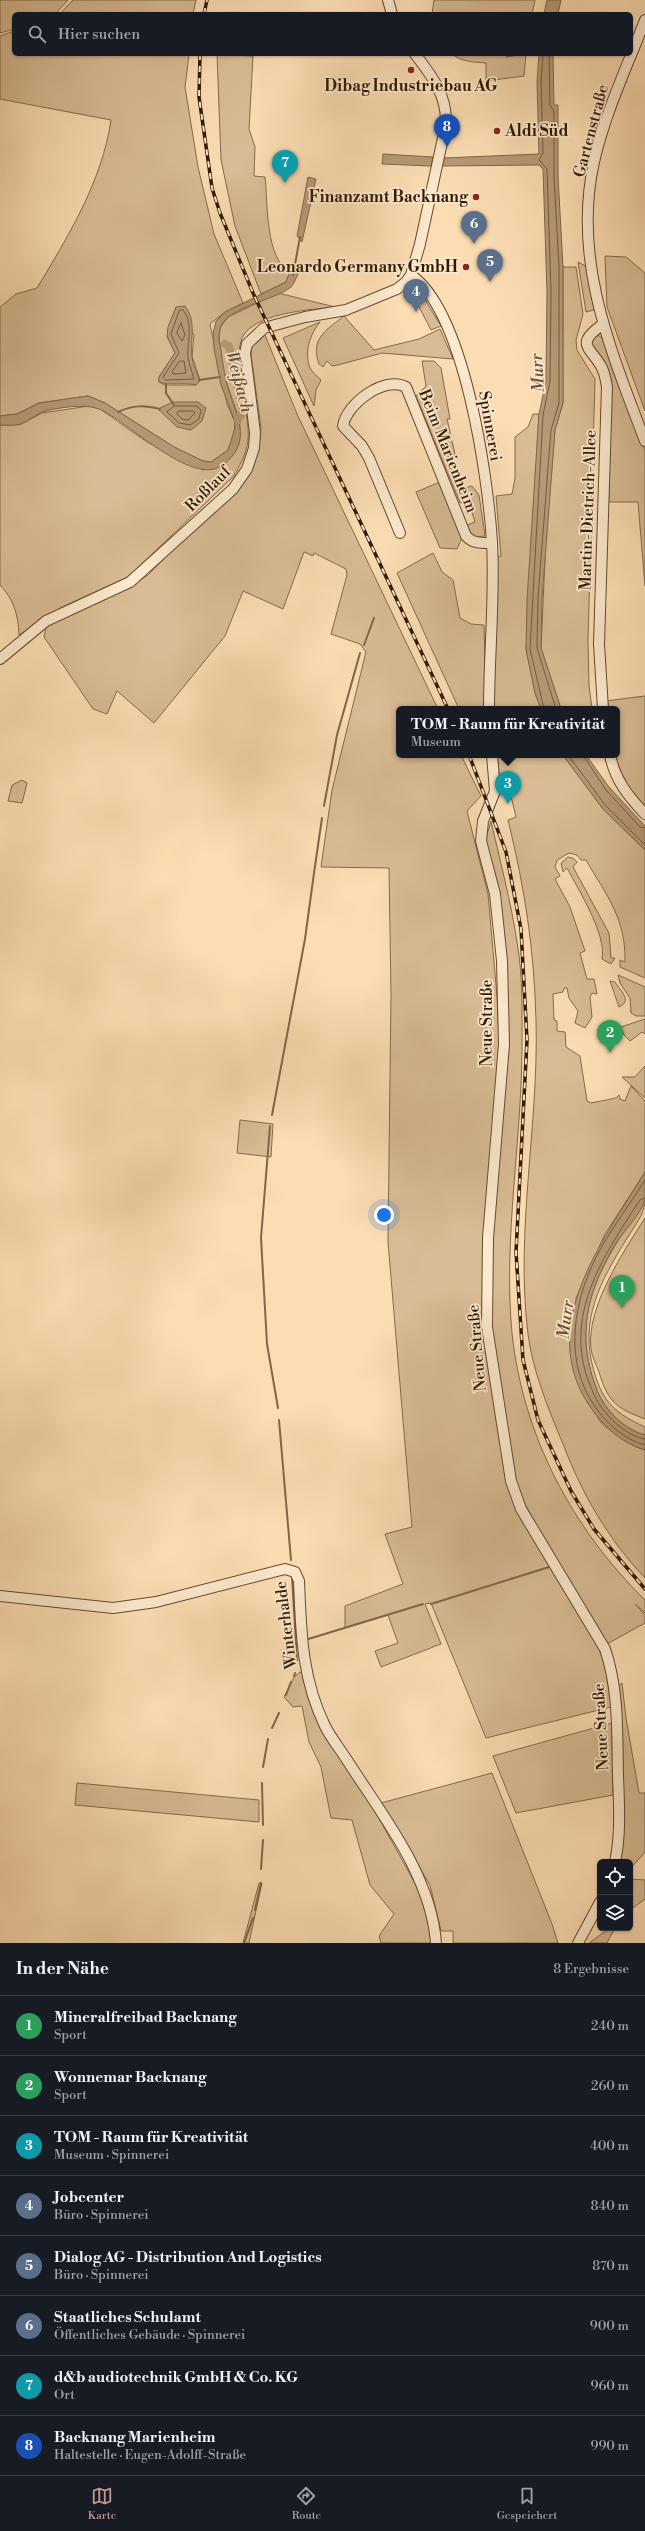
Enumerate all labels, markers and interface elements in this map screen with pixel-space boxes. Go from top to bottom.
search box [12,12,633,56]
icon: search [26,23,48,45]
text: Hier suchen [58,25,140,44]
marker: Dibag Industriebau AG [406,65,416,75]
place label: Dibag Industriebau AG [324,76,498,96]
street label: Gartenstraße [569,82,613,180]
pin: 8 [434,114,460,147]
place label: Aldi Süd [504,121,568,141]
marker: Aldi Süd [492,126,502,136]
pin: 7 [272,150,298,183]
place label: Finanzamt Backnang [309,187,469,207]
marker: Finanzamt Backnang [471,192,481,202]
pin: 6 [461,211,487,244]
pin: 5 [477,249,503,282]
place label: Leonardo Germany GmbH [257,257,458,277]
marker: Leonardo Germany GmbH [461,262,471,272]
pin: 4 [403,279,429,312]
water label: Weißach [220,349,258,416]
water label: Murr [526,352,550,393]
street label: Beim Marienheim [414,386,482,516]
street label: Spinnerei [474,389,506,463]
street label: Martin-Dietrich-Allee [575,429,601,591]
street label: Roßlauf [181,461,236,516]
popup [396,706,620,758]
text: TOM - Raum für Kreativität [411,715,605,734]
text: Museum [411,734,461,750]
pin: 3 [495,771,521,804]
street label: Neue Straße [477,979,497,1067]
pin: 2 [597,1020,623,1053]
your location [374,1205,394,1225]
pin: 1 [609,1275,635,1308]
water label: Murr [552,1298,580,1341]
street label: Neue Straße [463,1304,491,1392]
street label: Winterhalde [271,1580,301,1671]
street label: Neue Straße [589,1683,613,1771]
map controls [597,1859,633,1931]
button: locate [597,1859,633,1895]
button: layers [597,1895,633,1931]
text: In der Nähe [16,1958,109,1980]
text: 8 Ergebnisse [553,1961,629,1977]
text: Mineralfreibad Backnang [54,2008,237,2027]
text: 1 [26,2018,32,2034]
text: 240 m [591,2018,629,2034]
text: Sport [54,2027,87,2043]
text: Wonnemar Backnang [54,2068,206,2087]
text: 2 [25,2078,33,2094]
text: 260 m [591,2078,629,2094]
text: Sport [54,2087,87,2103]
text: TOM - Raum für Kreativität [54,2128,248,2147]
text: 3 [25,2138,33,2154]
text: 400 m [590,2138,629,2154]
text: Museum · Spinnerei [54,2147,169,2163]
text: Jobcenter [54,2188,124,2207]
text: 4 [25,2198,33,2214]
text: 840 m [590,2198,629,2214]
text: Büro · Spinnerei [54,2207,149,2223]
text: Dialog AG - Distribution And Logistics [54,2248,322,2267]
text: 5 [25,2258,33,2274]
text: 870 m [592,2258,629,2274]
text: Büro · Spinnerei [54,2267,149,2283]
text: Staatliches Schulamt [54,2308,201,2327]
text: 6 [25,2318,33,2334]
text: 900 m [590,2318,629,2334]
text: Öffentliches Gebäude · Spinnerei [54,2327,245,2343]
text: d&b audiotechnik GmbH & Co. KG [54,2368,298,2387]
text: 7 [25,2378,33,2394]
text: 960 m [591,2378,629,2394]
text: Ort [54,2387,75,2403]
text: Backnang Marienheim [54,2428,215,2447]
text: 8 [25,2438,33,2454]
text: 990 m [591,2438,629,2454]
text: Haltestelle · Eugen-Adolff-Straße [54,2447,246,2463]
tab: Karte [88,2485,116,2523]
tab: Route [292,2485,321,2523]
tab: Gespeichert [497,2485,557,2523]

